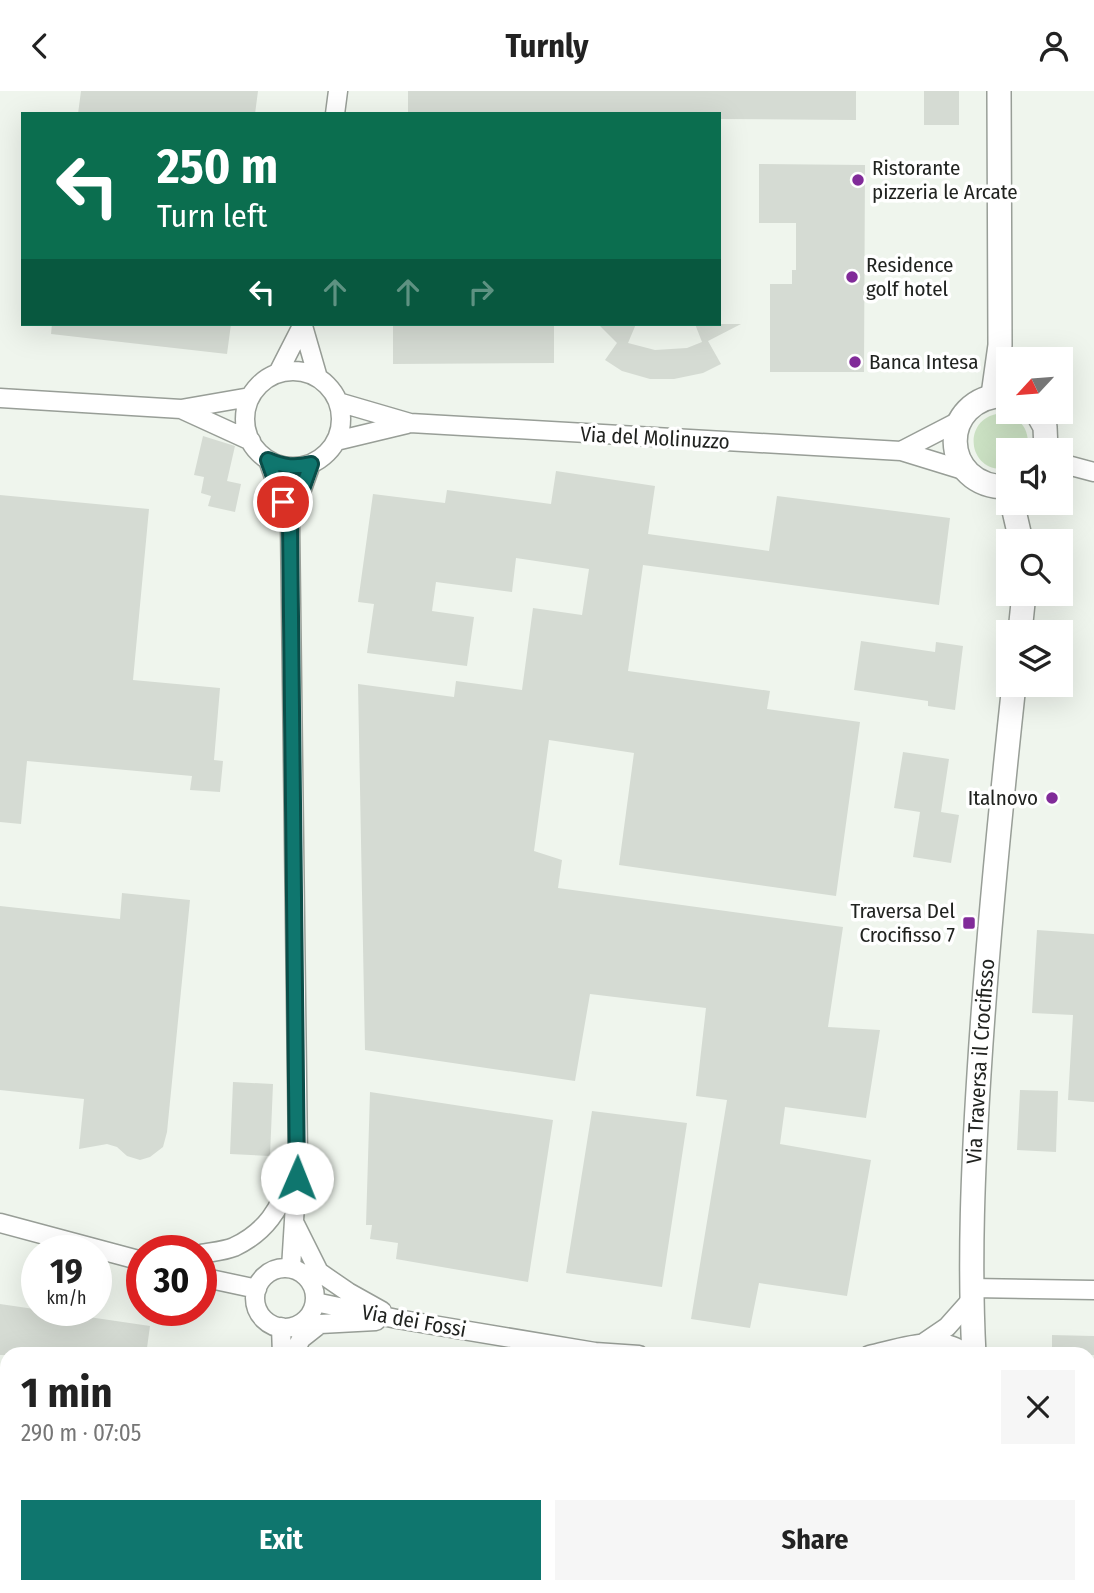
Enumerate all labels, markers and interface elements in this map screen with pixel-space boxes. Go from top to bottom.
icon: back [21,27,59,65]
text: Turnly [505,27,589,65]
icon: person [1035,27,1073,65]
text: 250 m [157,137,278,196]
icon: left [42,140,133,231]
place label: Ristorante pizzeria le Arcate [872,155,1018,205]
marker: Ristorante pizzeria le Arcate [850,172,866,188]
text: Turn left [157,197,267,235]
place label: Residence golf hotel [866,252,953,302]
marker: Residence golf hotel [844,269,860,285]
icon: left [243,273,281,311]
icon: ahead [316,273,354,311]
icon: ahead [389,273,427,311]
icon: right [462,273,500,311]
north arrow [996,347,1073,423]
map controls [996,347,1073,697]
place label: Banca Intesa [869,349,978,375]
marker: Banca Intesa [847,354,863,370]
street label: Via del Molinuzzo [580,421,730,455]
button: sound [996,438,1073,515]
pin [253,472,313,532]
icon: arrive [264,483,302,521]
button: search [996,529,1073,606]
button: layers [996,620,1073,697]
place label: Italnovo [968,785,1038,811]
marker: Italnovo [1044,790,1060,806]
place label: Traversa Del Crocifisso 7 [850,898,955,948]
marker: Traversa Del Crocifisso 7 [961,915,977,931]
street label: Via Traversa il Crocifisso [961,958,1000,1165]
position arrow [260,1141,334,1215]
speed limit sign: 30 [126,1235,217,1326]
text: 19 [50,1250,83,1292]
text: km/h [46,1287,87,1309]
street label: Via dei Fossi [360,1299,468,1343]
text: 1 min [21,1368,112,1418]
button: close [1001,1370,1075,1444]
text: 290 m · 07:05 [21,1419,141,1447]
button: Exit [21,1500,541,1580]
button: Share [555,1500,1075,1580]

